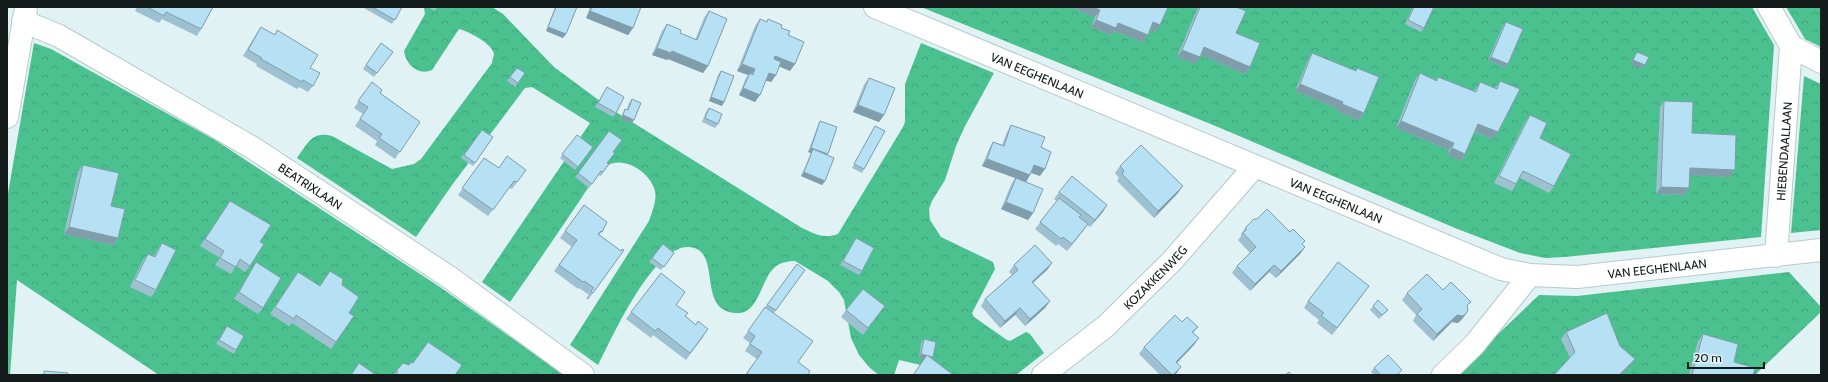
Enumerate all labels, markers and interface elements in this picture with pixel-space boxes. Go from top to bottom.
street label: VAN EEGHENLAAN [989,49,1086,101]
street label: HIEBENDAALLAAN [1772,101,1794,201]
street label: BEATRIXLAAN [276,159,346,212]
street label: VAN EEGHENLAAN [1287,174,1385,226]
street label: KOZAKKENWEG [1120,242,1190,312]
street label: VAN EEGHENLAAN [1607,255,1707,281]
scale bar [1688,344,1764,370]
text: 20 m [1694,350,1722,365]

